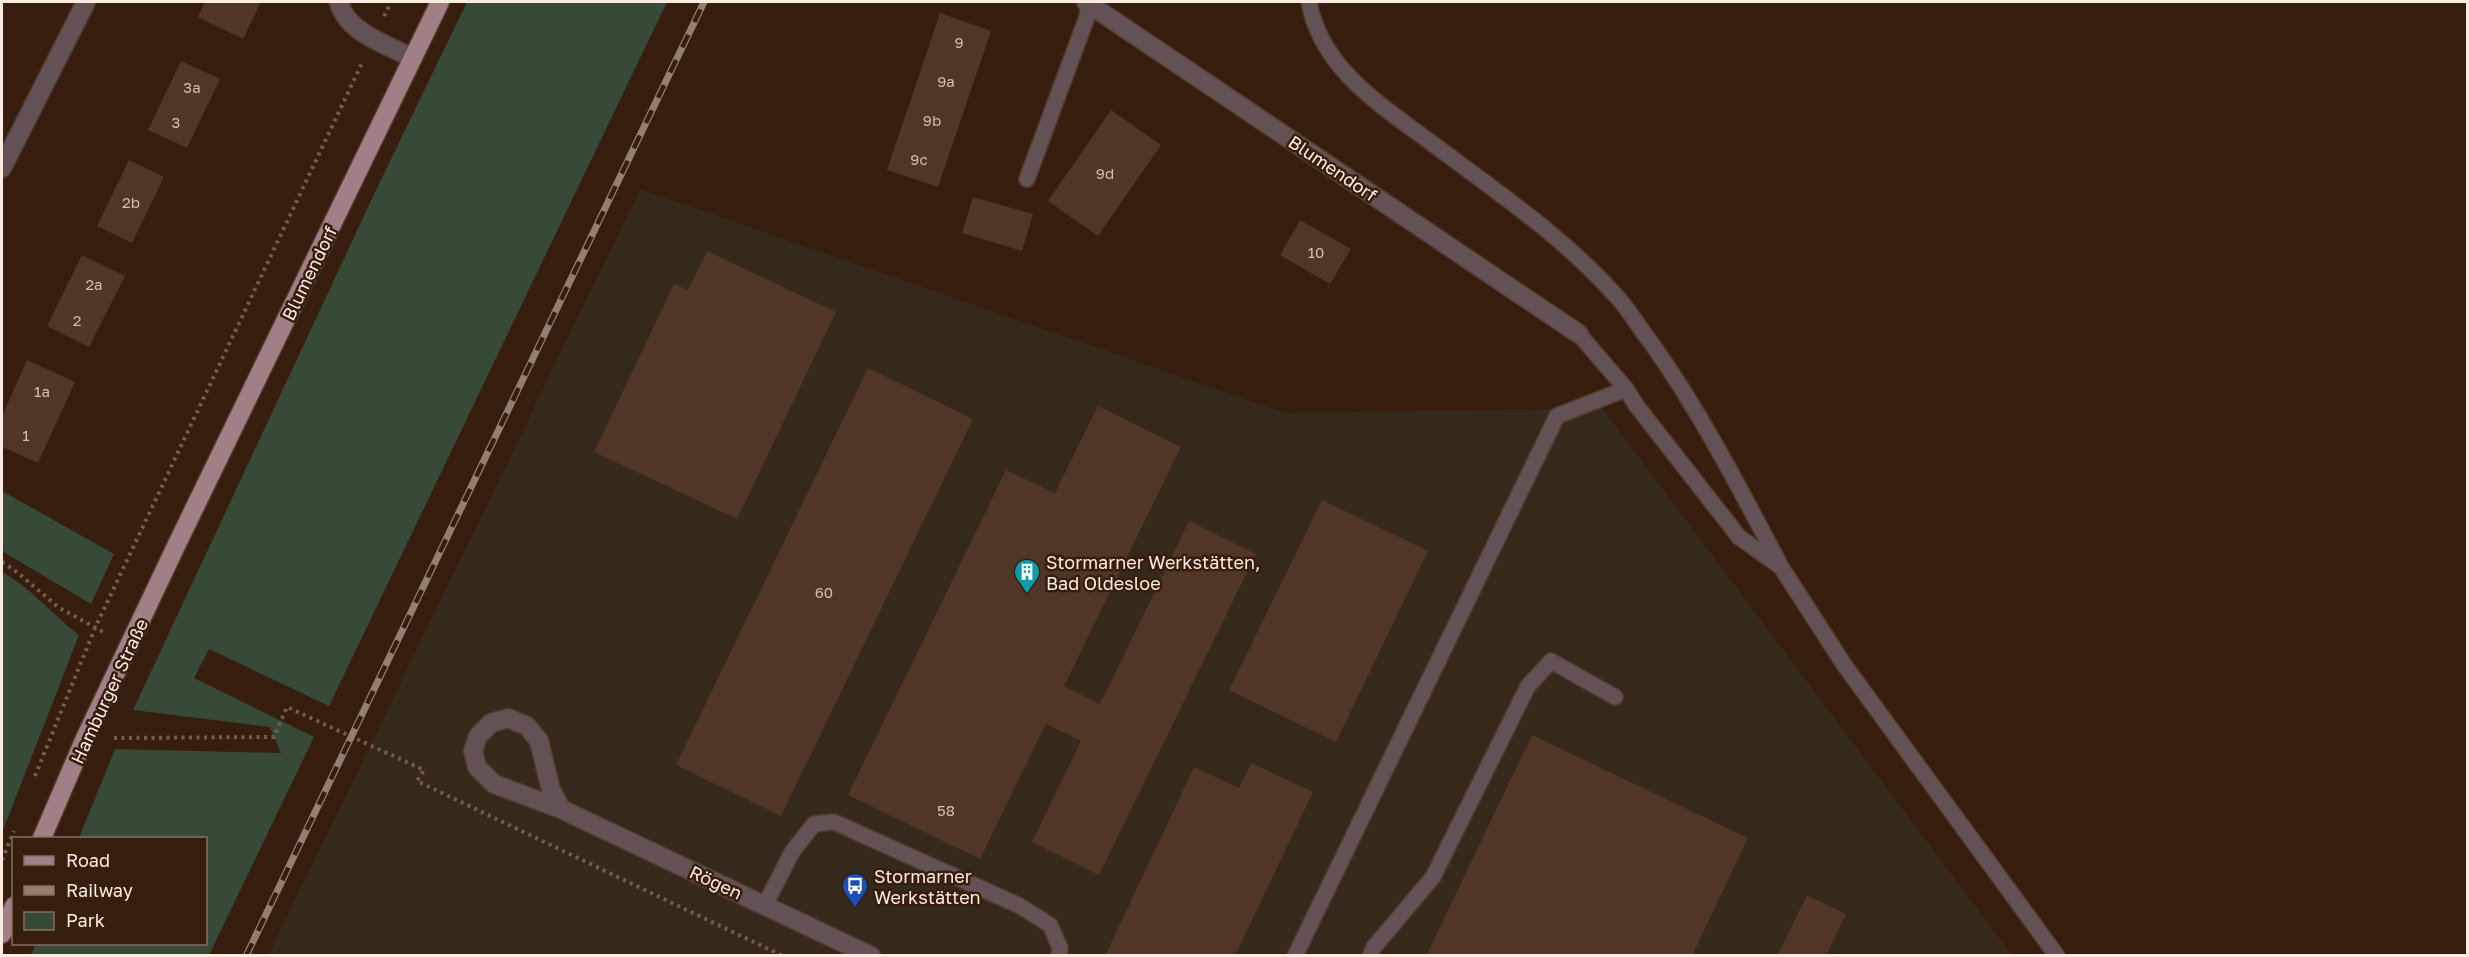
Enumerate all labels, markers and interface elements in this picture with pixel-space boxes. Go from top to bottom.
house number: 9 [954,33,964,51]
house number: 9a [937,72,955,90]
house number: 3a [183,78,201,96]
house number: 9b [923,111,941,129]
house number: 3 [172,113,180,131]
street label: Blumendorf [1285,130,1382,206]
house number: 9c [910,150,928,168]
house number: 9d [1096,164,1114,182]
house number: 2b [122,193,140,211]
street label: Blumendorf [277,222,341,324]
house number: 10 [1308,243,1324,261]
house number: 2a [85,275,103,293]
house number: 2 [73,311,81,329]
house number: 1a [34,382,50,400]
house number: 1 [22,426,30,444]
place label: Stormarner Werkstätten, Bad Oldesloe [1046,551,1260,594]
building icon: Stormarner Werkstätten, Bad Oldesloe [1012,557,1042,595]
house number: 60 [815,583,833,601]
street label: Hamburger Straße [66,615,152,767]
house number: 58 [937,801,955,819]
legend [12,837,207,945]
text: Road [66,849,110,871]
street label: Rögen [686,860,746,904]
place label: Stormarner Werkstätten [874,865,981,908]
bus stop icon: Stormarner Werkstätten [840,871,870,909]
text: Railway [66,879,133,901]
text: Park [66,909,105,931]

